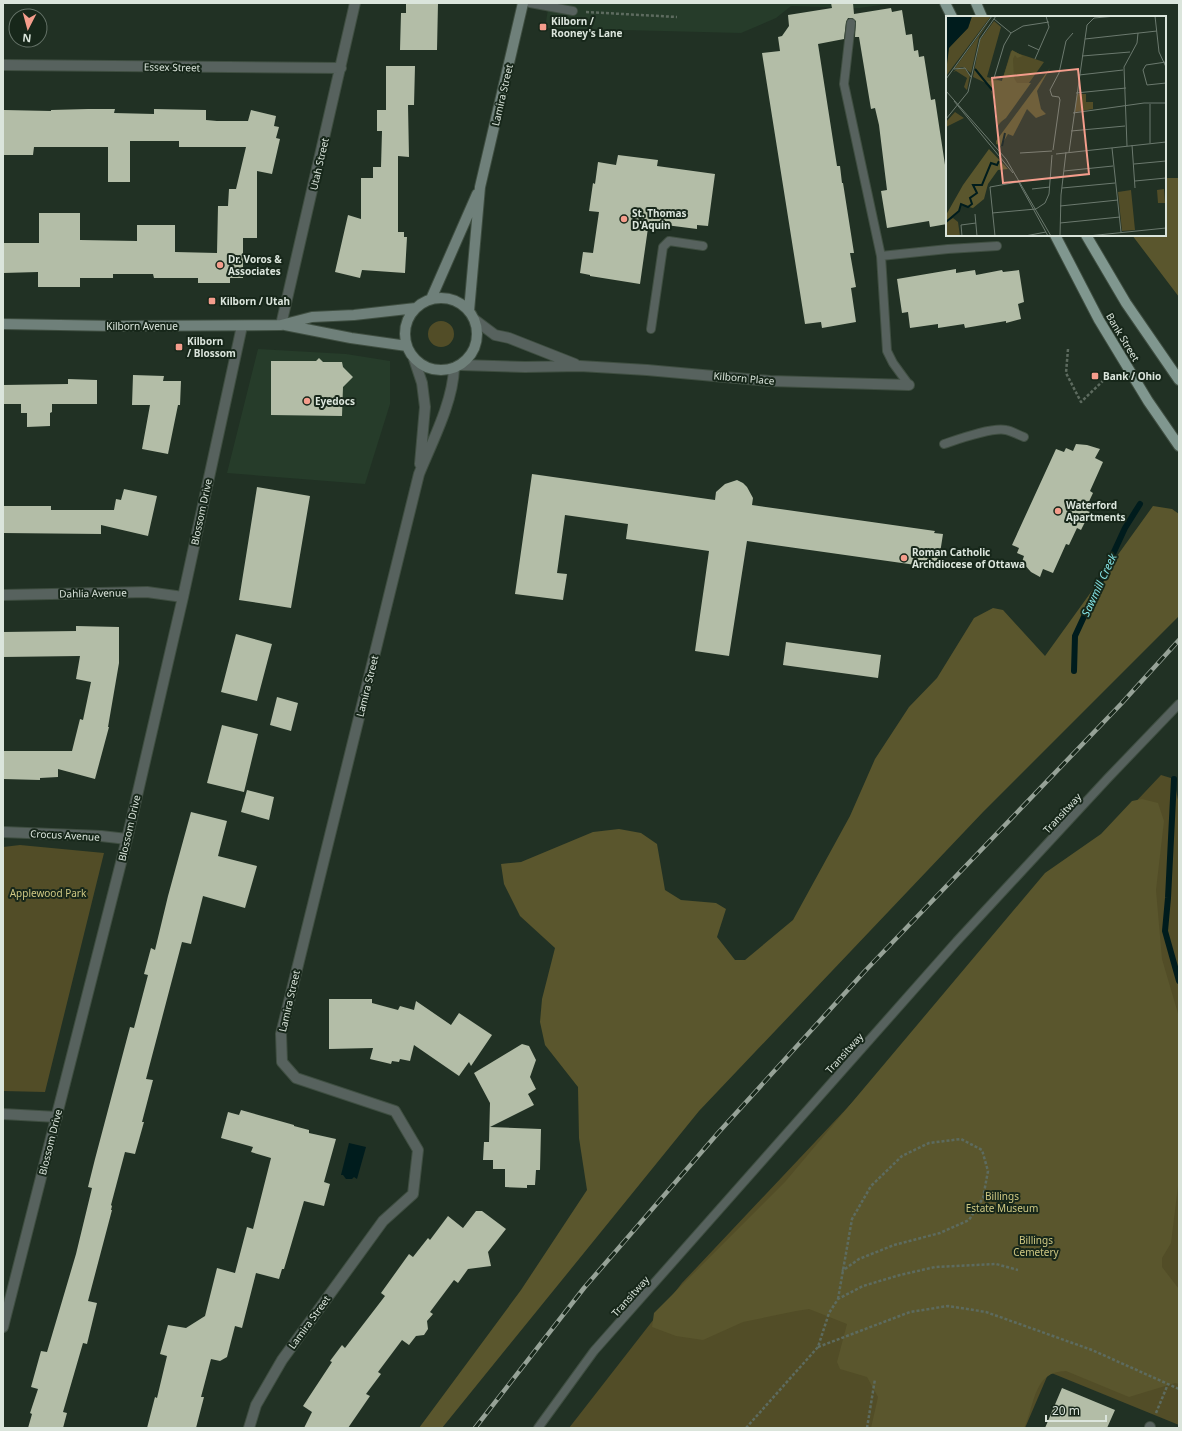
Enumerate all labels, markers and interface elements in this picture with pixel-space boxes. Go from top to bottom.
north arrow [8,8,48,48]
place label: Kilborn / Rooney's Lane [551,14,622,40]
inset map [946,16,1166,236]
marker: Kilborn / Rooney's Lane [538,22,548,32]
text: N [22,31,32,46]
street label: Essex Street [144,60,201,74]
street label: Lamira Street [488,62,516,127]
street label: Utah Street [306,136,332,192]
place label: St. Thomas D'Aquin [632,206,687,232]
marker: St. Thomas D'Aquin [619,214,629,224]
place label: Dr. Voros & Associates [228,252,282,278]
marker: Dr. Voros & Associates [215,260,225,270]
place label: Kilborn / Utah [220,294,290,308]
marker: Kilborn / Utah [207,296,217,306]
street label: Bank Street [1103,310,1143,364]
street label: Kilborn Avenue [106,319,178,333]
place label: Kilborn / Blossom [187,334,236,360]
marker: Kilborn / Blossom [174,342,184,352]
street label: Kilborn Place [713,368,775,388]
place label: Bank / Ohio [1103,369,1161,383]
marker: Bank / Ohio [1090,371,1100,381]
place label: Eyedocs [315,394,355,408]
marker: Eyedocs [302,396,312,406]
street label: Blossom Drive [187,477,215,546]
place label: Waterford Apartments [1066,498,1126,524]
marker: Waterford Apartments [1053,506,1063,516]
place label: Roman Catholic Archdiocese of Ottawa [912,545,1025,571]
water label: Sawmill Creek [1077,550,1120,619]
marker: Roman Catholic Archdiocese of Ottawa [899,553,909,563]
street label: Dahlia Avenue [59,585,127,601]
street label: Lamira Street [353,653,381,718]
street label: Transitway [1040,789,1085,836]
street label: Blossom Drive [115,793,143,862]
street label: Crocus Avenue [30,826,101,844]
park label: Applewood Park [10,886,87,900]
street label: Lamira Street [275,968,303,1033]
street label: Transitway [822,1029,867,1076]
street label: Blossom Drive [35,1107,65,1176]
park label: Billings Estate Museum [966,1189,1038,1215]
park label: Billings Cemetery [1013,1233,1060,1259]
street label: Transitway [608,1272,653,1319]
street label: Lamira Street [285,1292,333,1352]
scale bar [1046,1397,1106,1423]
text: 20 m [1052,1402,1080,1419]

